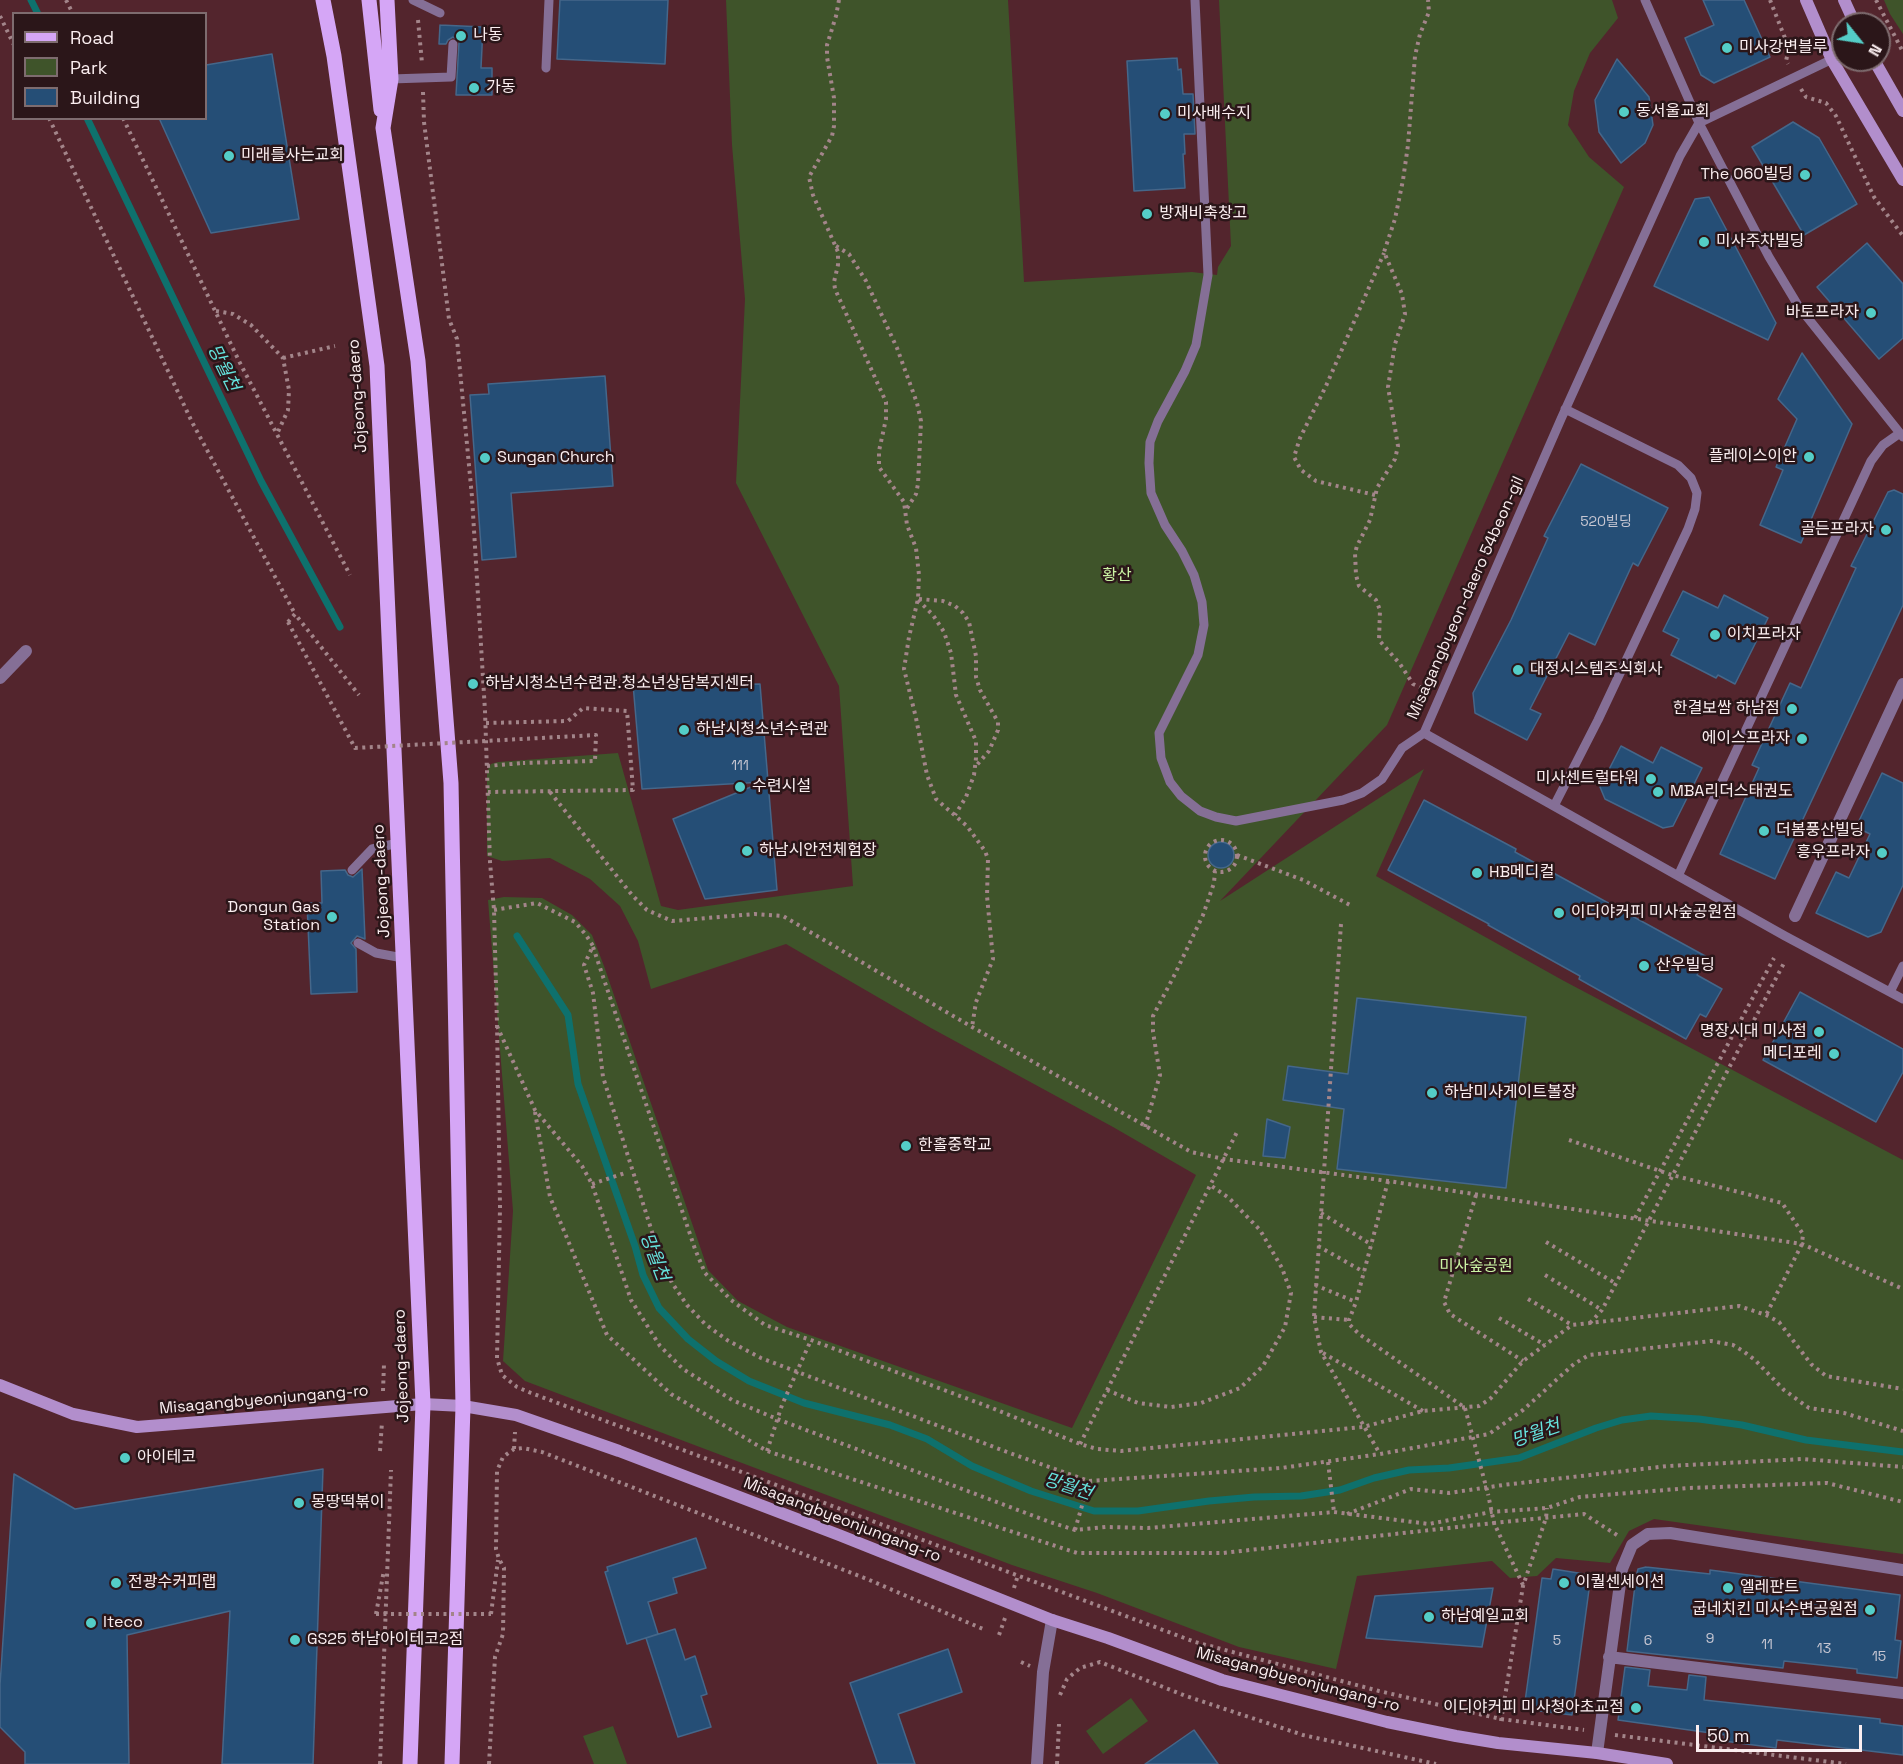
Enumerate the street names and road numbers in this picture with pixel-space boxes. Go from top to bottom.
street label: Jojeong-daero [344,338,372,454]
street label: Misagangbyeon-daero 54beon-gil [1404,473,1528,723]
street label: Jojeong-daero [369,824,395,938]
street label: Jojeong-daero [390,1309,414,1423]
street label: Misagangbyeonjungang-ro [159,1381,369,1419]
street label: Misagangbyeonjungang-ro [741,1473,943,1567]
street label: Misagangbyeonjungang-ro [1194,1644,1402,1716]

